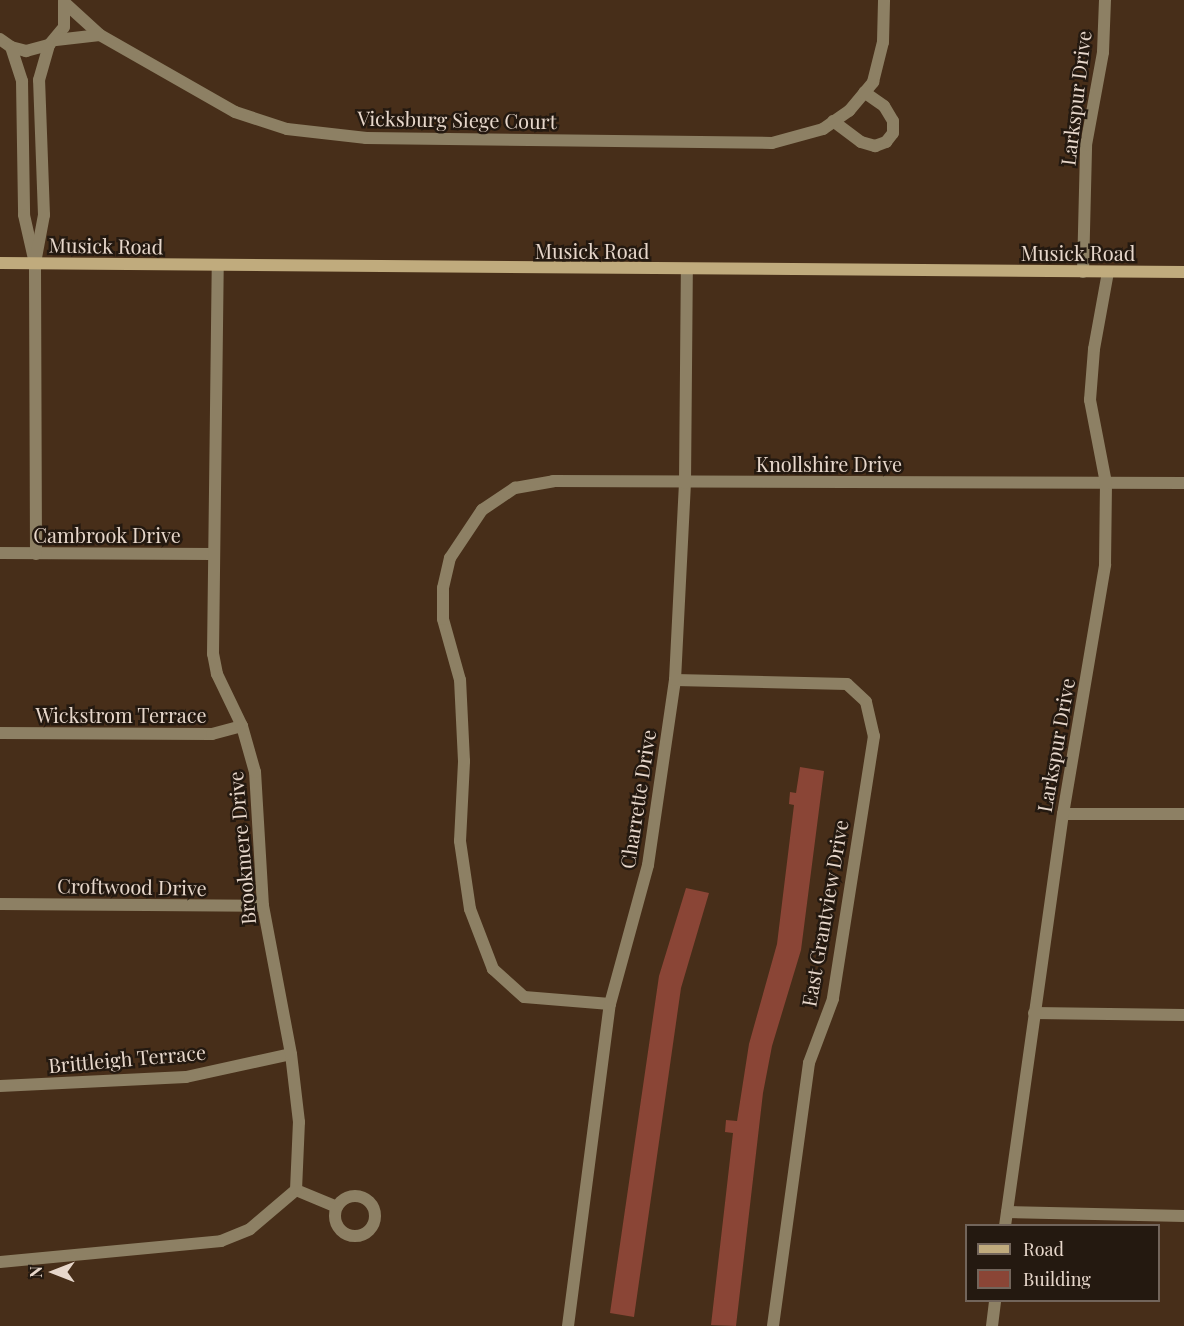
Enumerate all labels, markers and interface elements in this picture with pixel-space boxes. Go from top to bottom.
street label: Larkspur Drive [1055,29,1095,167]
street label: Vicksburg Siege Court [357,105,557,133]
street label: Musick Road [48,232,164,258]
street label: Musick Road [535,238,649,262]
street label: Musick Road [1021,240,1135,264]
street label: Knollshire Drive [756,451,902,475]
street label: Cambrook Drive [33,522,181,546]
street label: Larkspur Drive [1031,676,1079,814]
street label: Wickstrom Terrace [35,702,207,726]
street label: Charrette Drive [614,728,660,870]
street label: Brookmere Drive [222,770,260,926]
street label: East Grantview Drive [796,817,852,1009]
street label: Croftwood Drive [57,873,207,899]
street label: Brittleigh Terrace [47,1039,207,1077]
legend [965,1224,1160,1302]
text: Road [1023,1237,1064,1261]
north arrow [24,1242,84,1302]
text: N [25,1266,46,1278]
text: Building [1023,1267,1091,1291]

